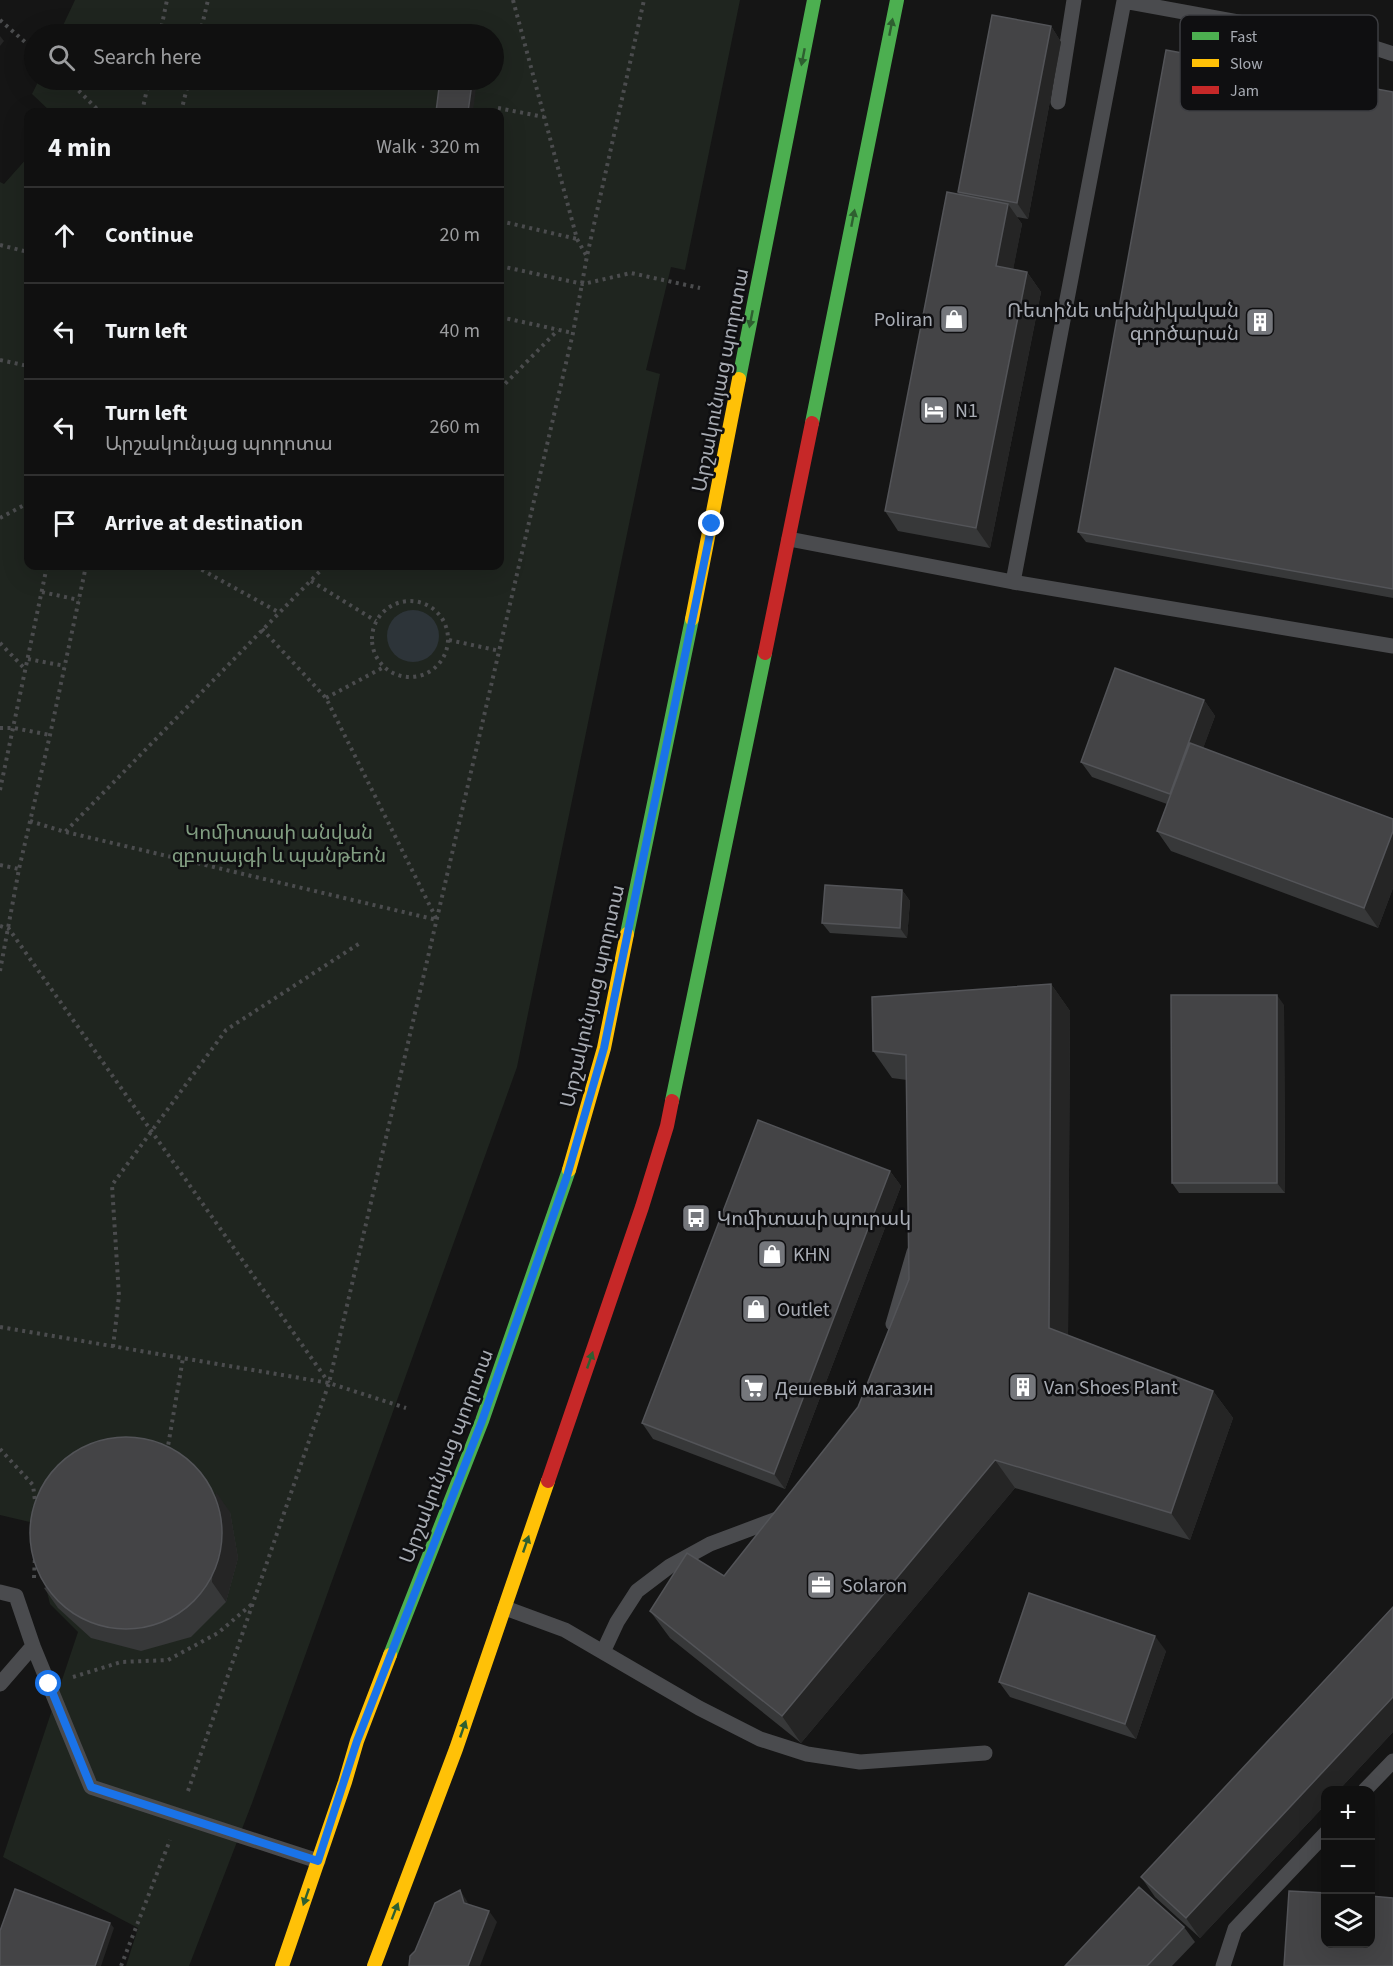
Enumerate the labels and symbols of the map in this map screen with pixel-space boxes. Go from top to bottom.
legend [1180,15,1378,111]
one-way arrow [887,17,896,36]
text: Fast [1230,26,1258,48]
one-way arrow [798,48,807,67]
text: Slow [1230,53,1263,75]
text: Jam [1230,80,1259,102]
one-way arrow [849,209,858,228]
street label: Արշակունյաց պողոտա [686,266,756,495]
place label: Ռետինե տեխնիկական գործարան [1007,297,1239,348]
shop icon: Poliran [938,303,970,335]
place label: Poliran [874,306,933,334]
building icon: Ռետինե տեխնիկական գործարան [1244,306,1276,338]
one-way arrow [746,309,755,328]
hotel icon: N1 [918,394,950,426]
place label: N1 [955,397,978,425]
route end [698,510,724,536]
park label: Կոմիտասի անվան զբոսայգի և պանթեոն [172,819,386,870]
street label: Արշակունյաց պողոտա [554,882,632,1110]
bus stop icon: Կոմիտասի պուրակ [680,1202,712,1234]
place label: Կոմիտասի պուրակ [717,1205,911,1233]
shop icon: KHN [756,1238,788,1270]
place label: KHN [793,1241,831,1269]
shop icon: Outlet [740,1293,772,1325]
place label: Outlet [777,1296,830,1324]
street label: Արշակունյաց պողոտա [393,1345,501,1568]
one-way arrow [585,1351,595,1369]
building icon: Van Shoes Plant [1007,1371,1039,1403]
supermarket icon: Дешевый магазин [738,1372,770,1404]
place label: Van Shoes Plant [1044,1374,1178,1402]
place label: Дешевый магазин [775,1375,934,1403]
one-way arrow [522,1535,532,1553]
office icon: Solaron [805,1569,837,1601]
place label: Solaron [842,1572,907,1600]
route start [35,1670,61,1696]
one-way arrow [459,1720,469,1738]
one-way arrow [300,1888,310,1906]
one-way arrow [390,1902,400,1920]

